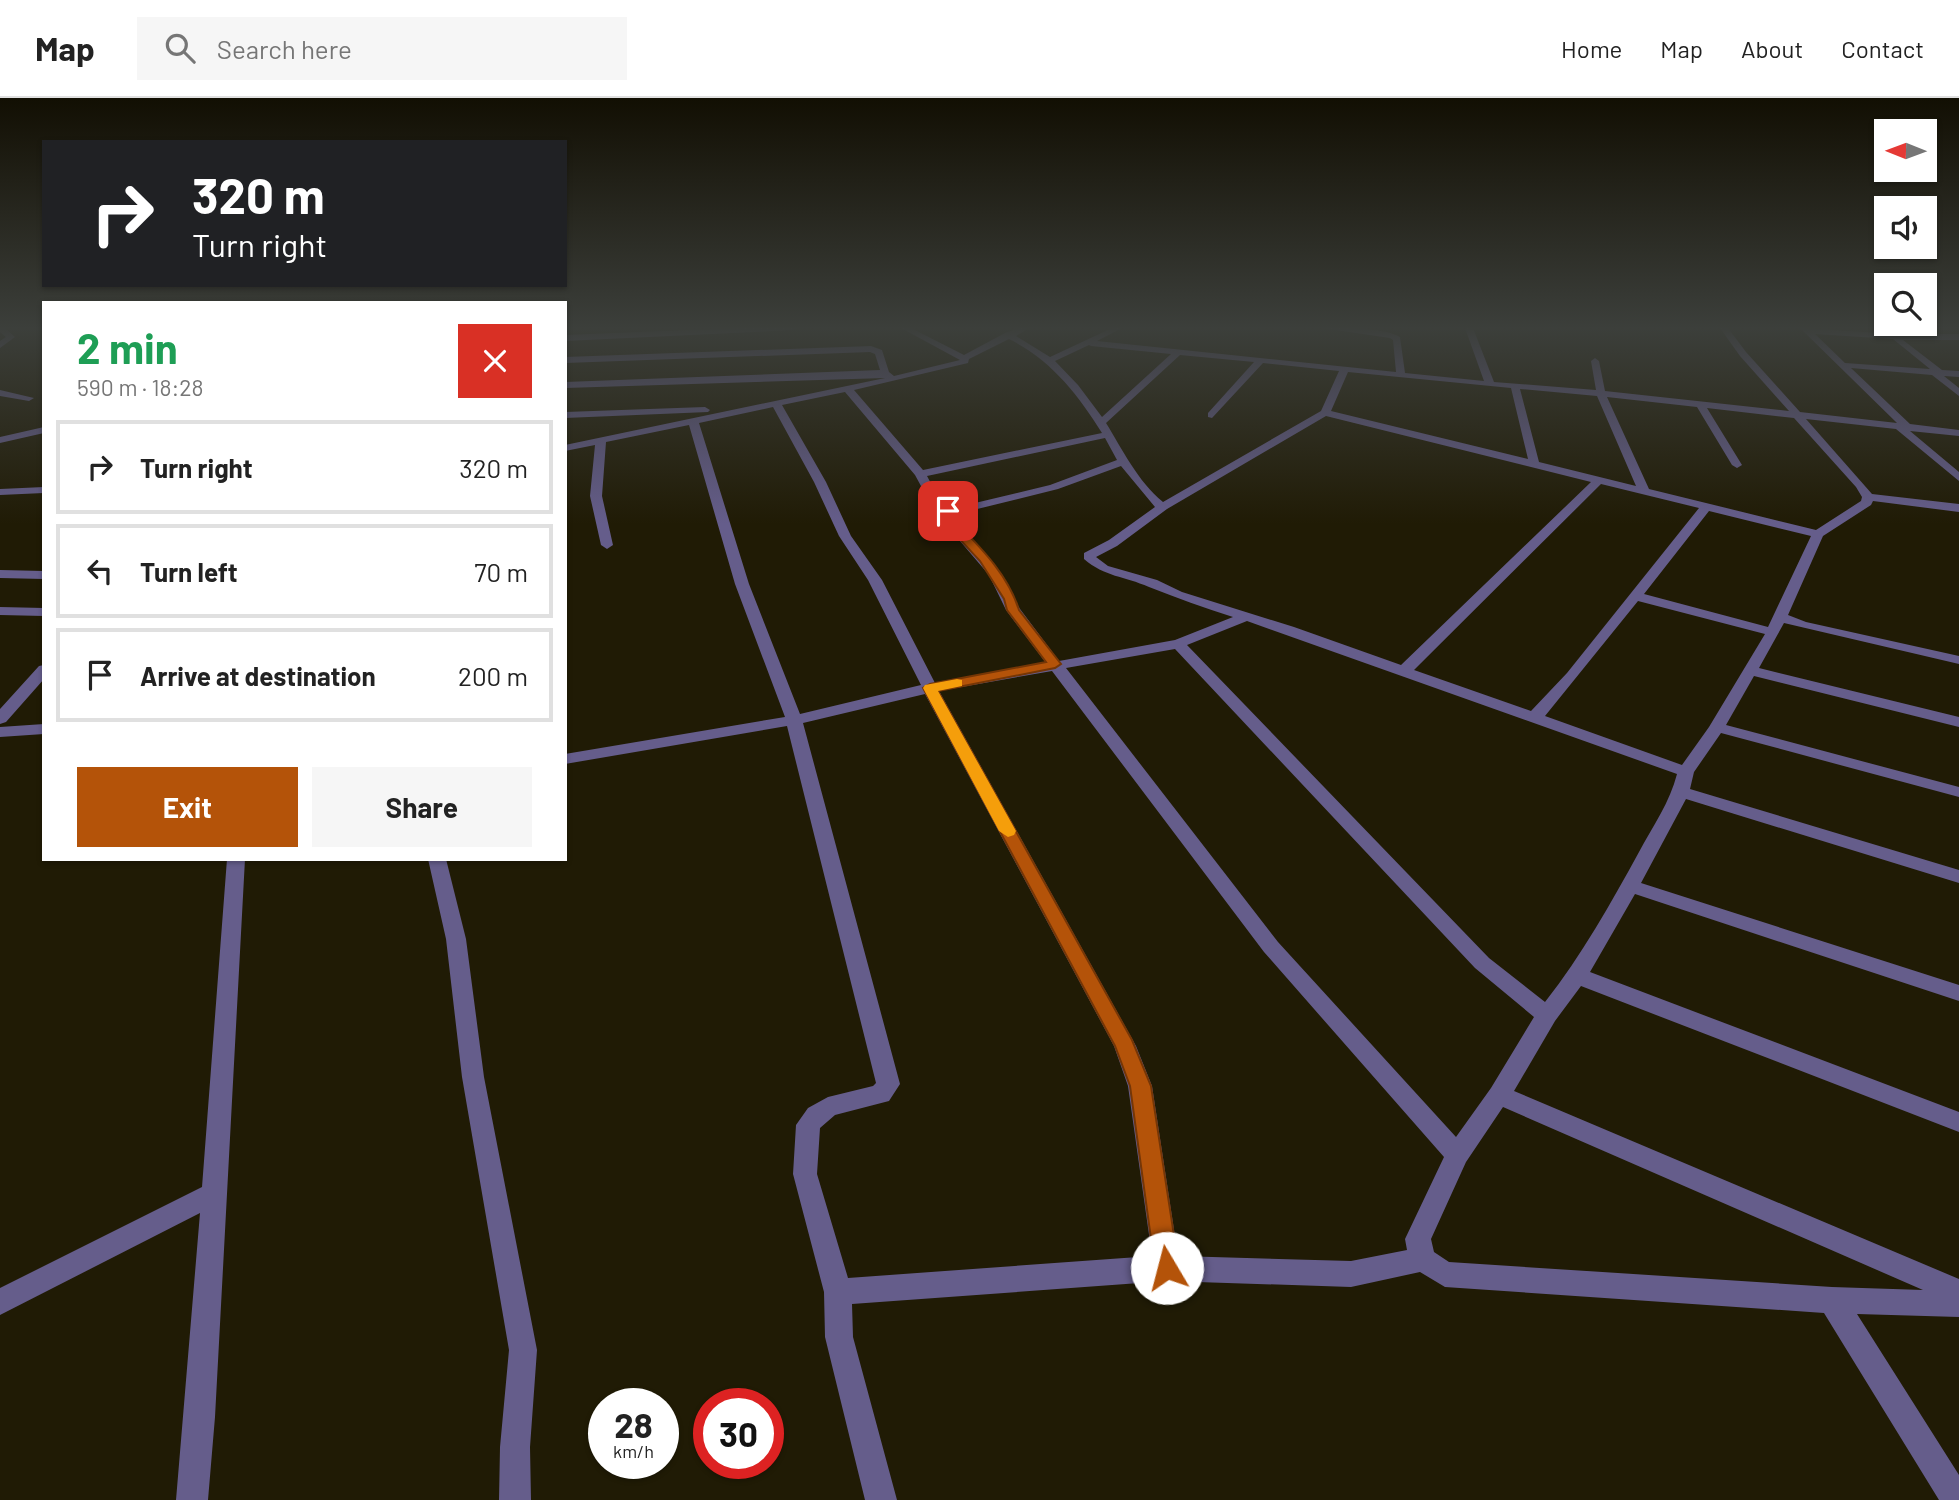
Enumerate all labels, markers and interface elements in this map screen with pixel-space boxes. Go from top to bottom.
search box [137,17,627,80]
text: Map [35,28,95,68]
icon: search [161,29,199,67]
text: Search here [217,33,352,64]
text: Home [1561,34,1622,63]
text: Map [1660,34,1703,63]
text: About [1741,34,1803,63]
text: Contact [1841,34,1924,63]
north arrow [1874,119,1937,182]
map controls [1874,119,1937,336]
text: 320 m [192,165,325,224]
icon: right [77,168,168,259]
button: sound [1874,196,1937,259]
text: Turn right [192,225,327,263]
button: search [1874,273,1937,336]
text: 2 min [77,322,178,372]
button: close [458,324,532,398]
text: 590 m · 18:28 [77,373,204,401]
icon: right [81,448,119,486]
text: Turn right [140,452,253,483]
text: 320 m [459,452,528,483]
pin [918,481,978,541]
icon: arrive [929,492,967,530]
icon: left [81,552,119,590]
text: Turn left [140,556,238,587]
text: 70 m [474,556,528,587]
icon: arrive [81,656,119,694]
text: Arrive at destination [140,660,376,691]
text: 200 m [458,660,528,691]
button: Exit [77,767,298,847]
button: Share [312,767,532,847]
position arrow [1130,1231,1204,1305]
speed limit sign: 30 [693,1388,784,1479]
text: 28 [614,1403,653,1445]
text: km/h [613,1440,654,1462]

